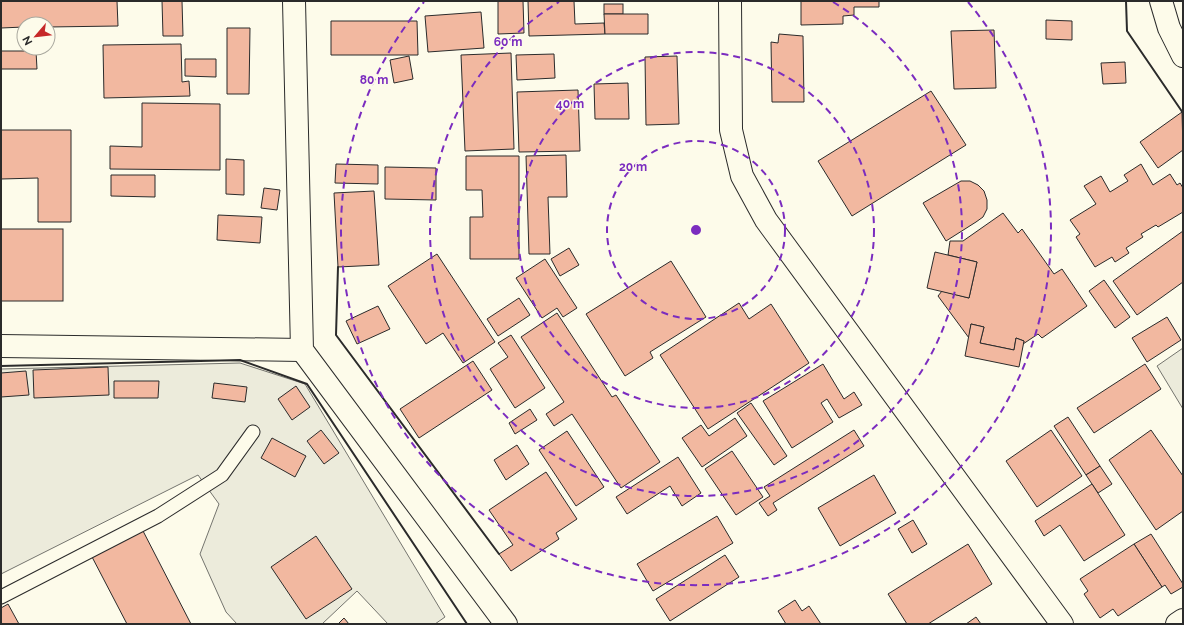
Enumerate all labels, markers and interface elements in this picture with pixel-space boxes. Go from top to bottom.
north arrow [16,16,56,56]
text: N [20,34,35,47]
text: 60 m [494,35,522,49]
text: 80 m [360,73,388,87]
text: 40 m [556,97,584,111]
text: 20 m [619,160,647,174]
centre of rings [689,223,703,237]

